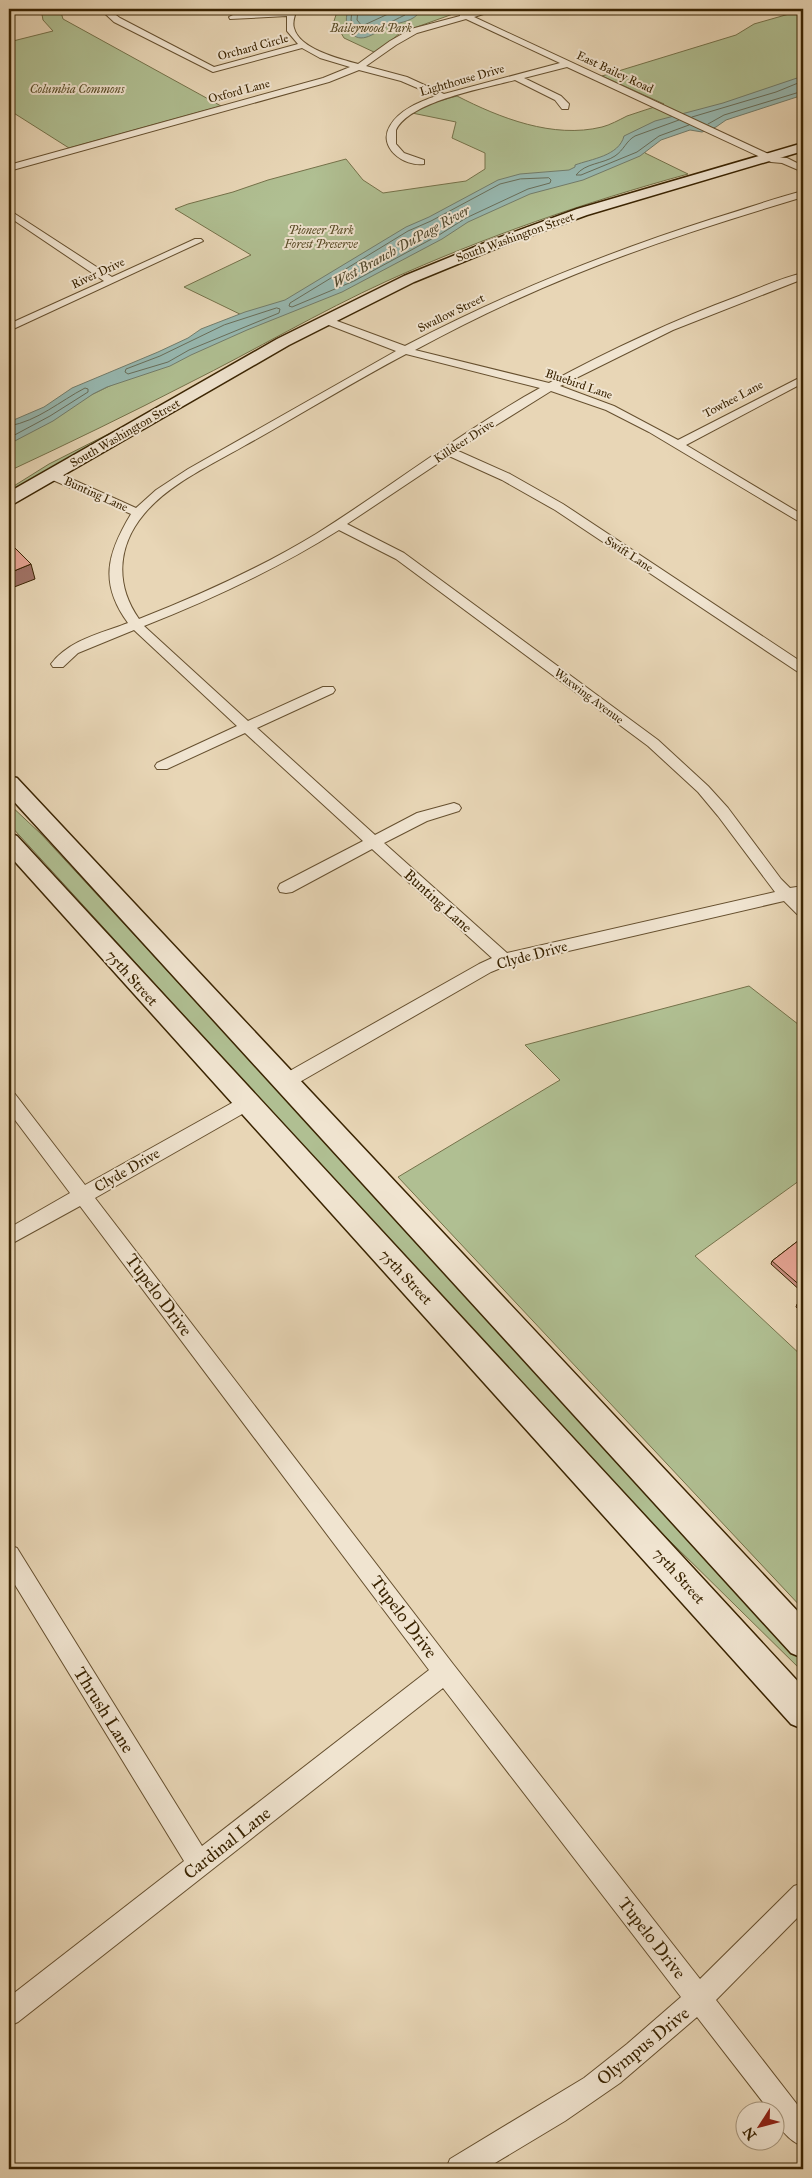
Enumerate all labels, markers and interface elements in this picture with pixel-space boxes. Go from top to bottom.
park label: Baileywood Park [329,21,412,35]
street label: Orchard Circle [216,31,290,63]
street label: East Bailey Road [574,48,656,96]
street label: Lighthouse Drive [418,61,506,100]
street label: Oxford Lane [207,76,271,106]
park label: Columbia Commons [30,82,125,96]
water label: West Branch DuPage River [330,201,474,291]
street label: South Washington Street [454,209,577,266]
park label: Pioneer Park Forest Preserve [283,223,358,251]
street label: River Drive [69,255,127,291]
street label: Swallow Street [415,290,487,335]
street label: Bluebird Lane [544,366,614,402]
street label: Towhee Lane [701,377,765,421]
street label: South Washington Street [68,395,184,471]
street label: Killdeer Drive [431,416,497,466]
street label: Bunting Lane [61,474,130,515]
street label: Swift Lane [602,533,656,575]
street label: Waxwing Avenue [551,665,626,727]
street label: Bunting Lane [400,866,476,936]
street label: Clyde Drive [495,937,569,973]
street label: 75th Street [102,946,162,1010]
street label: Clyde Drive [91,1144,163,1196]
street label: 75th Street [376,1246,437,1309]
street label: Tupelo Drive [121,1249,197,1341]
street label: 75th Street [649,1544,709,1608]
street label: Tupelo Drive [366,1571,442,1663]
street label: Thrush Lane [69,1663,139,1757]
street label: Cardinal Lane [179,1802,275,1884]
street label: Tupelo Drive [613,1893,691,1983]
street label: Olympus Drive [592,2002,694,2090]
north arrow [734,2100,784,2150]
text: N [739,2123,760,2143]

